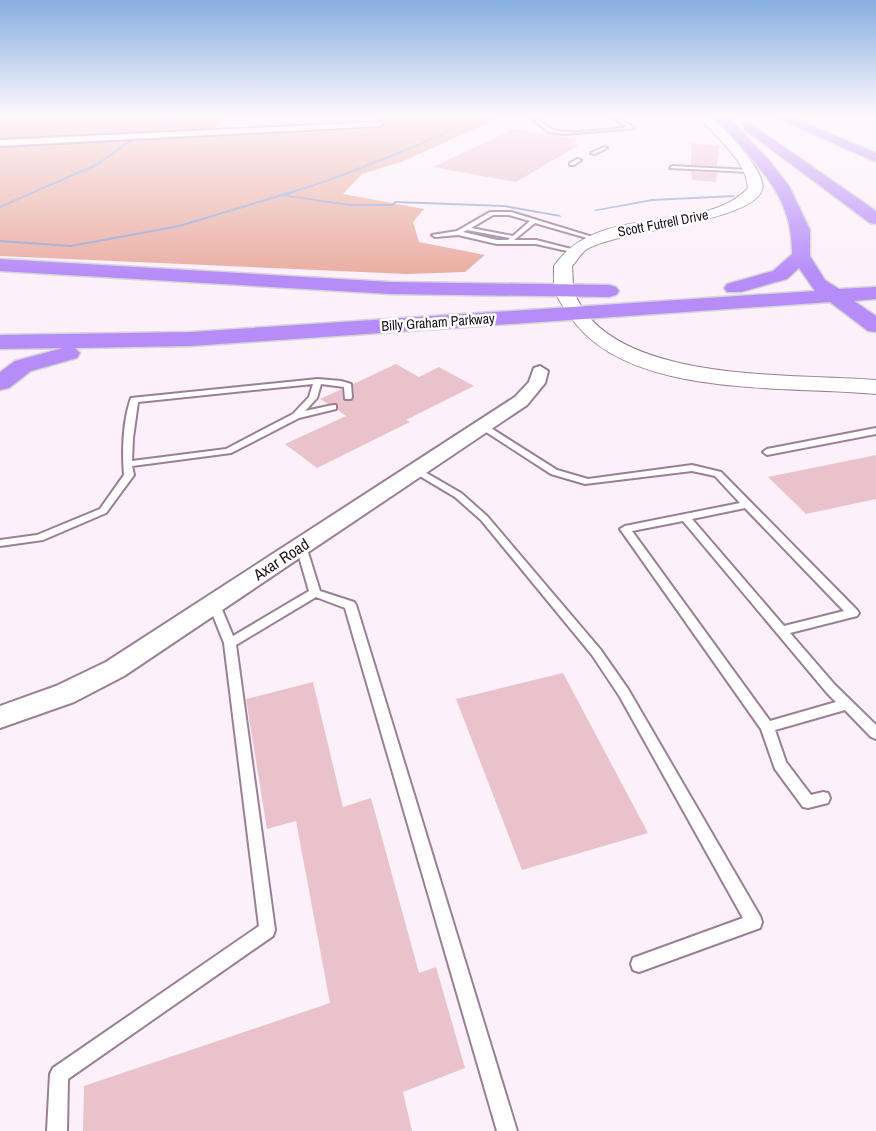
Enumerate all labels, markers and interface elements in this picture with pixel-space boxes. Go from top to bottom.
street label: Scott Futrell Drive [616,205,710,241]
street label: Billy Graham Parkway [381,309,496,335]
street label: Axar Road [248,533,313,586]

